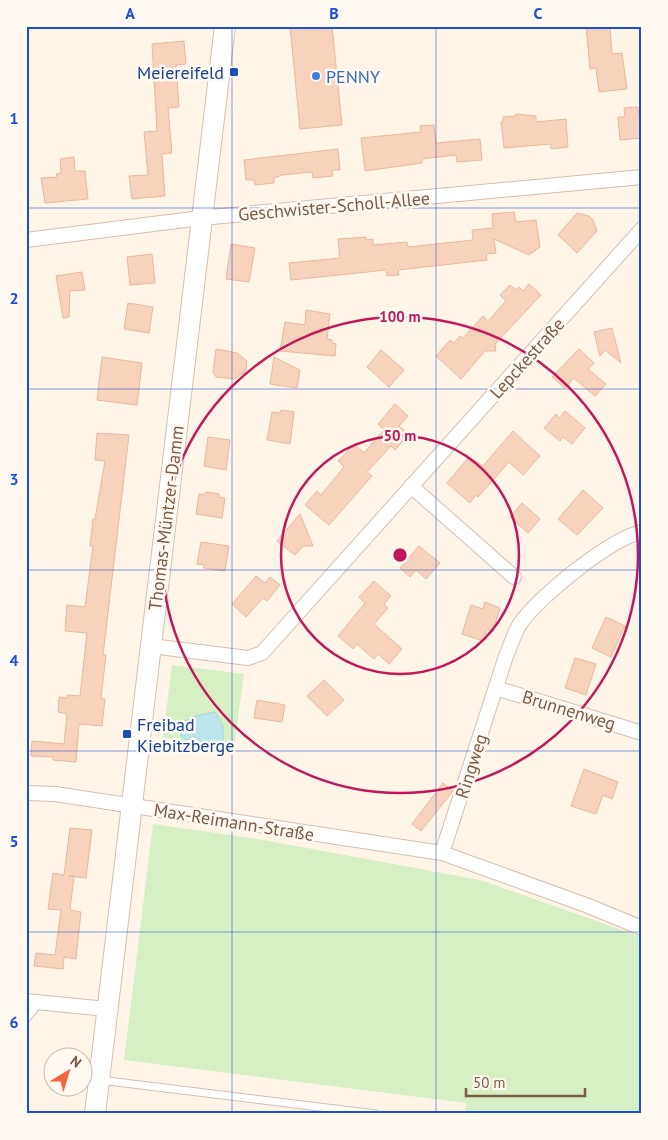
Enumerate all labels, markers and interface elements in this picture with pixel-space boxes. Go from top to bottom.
text: A [125,3,135,23]
text: B [329,3,339,23]
text: C [534,3,543,23]
place label: Meiereifeld [137,61,224,84]
place label: PENNY [326,65,380,88]
marker: Meiereifeld [228,66,240,78]
marker: PENNY [310,70,322,82]
text: 1 [9,108,19,128]
street label: Geschwister-Scholl-Allee [237,186,431,226]
text: 2 [9,288,19,308]
text: 100 m [379,307,421,326]
street label: Lepckestraße [485,313,569,403]
street label: Thomas-Müntzer-Damm [143,424,189,612]
text: 50 m [384,426,416,445]
text: 3 [9,469,19,489]
centre of rings [391,546,409,564]
text: 4 [9,650,19,670]
street label: Brunnenweg [519,685,619,735]
place label: Freibad Kiebitzberge [137,713,234,757]
marker: Freibad Kiebitzberge [121,728,133,740]
street label: Ringweg [450,731,492,801]
street label: Max-Reimann-Straße [152,798,316,846]
text: 5 [9,831,19,851]
text: 6 [9,1012,19,1032]
north arrow [42,1048,92,1098]
text: N [67,1052,85,1072]
scale bar [466,1065,584,1097]
text: 50 m [473,1073,506,1092]

